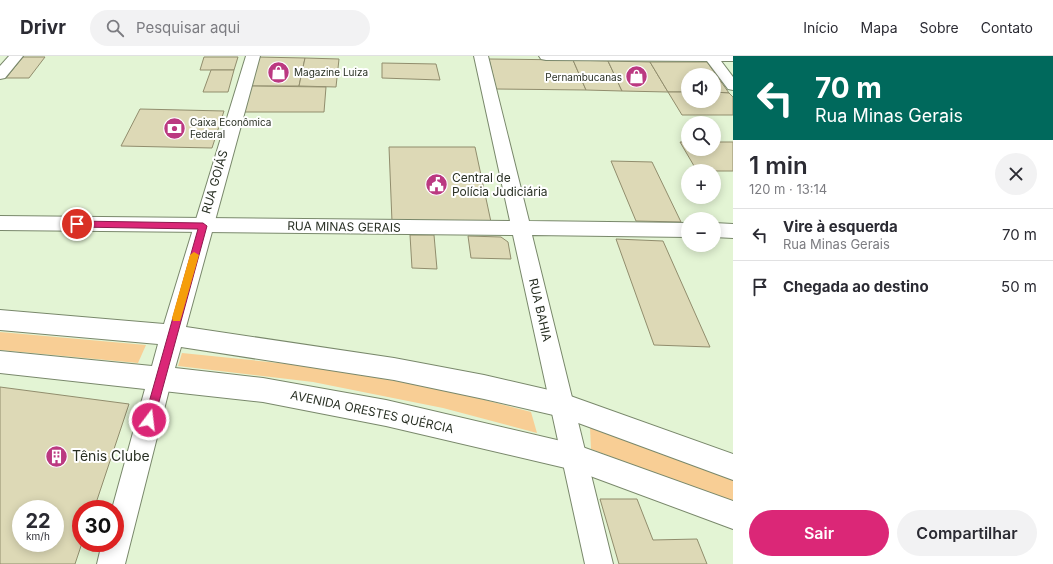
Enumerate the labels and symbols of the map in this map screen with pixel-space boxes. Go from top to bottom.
shop icon: Magazine Luiza [265,59,291,85]
shop icon: Pernambucanas [624,64,650,90]
place label: Magazine Luiza [294,66,368,78]
place label: Pernambucanas [545,71,622,83]
bank icon: Caixa Econômica Federal [161,115,187,141]
place label: Caixa Econômica Federal [190,116,271,140]
street label: RUA GOIÁS [198,148,231,215]
place label: Central de Polícia Judiciária [452,170,548,199]
public building icon: Central de Polícia Judiciária [424,172,450,198]
pin [60,207,94,241]
street label: RUA MINAS GERAIS [287,218,401,235]
street label: RUA BAHIA [526,277,555,343]
street label: AVENIDA ORESTES QUÉRCIA [289,387,455,436]
position arrow [128,399,170,441]
building icon: Tênis Clube [43,443,69,469]
place label: Tênis Clube [72,447,150,464]
speed limit sign: 30 [72,500,124,552]

